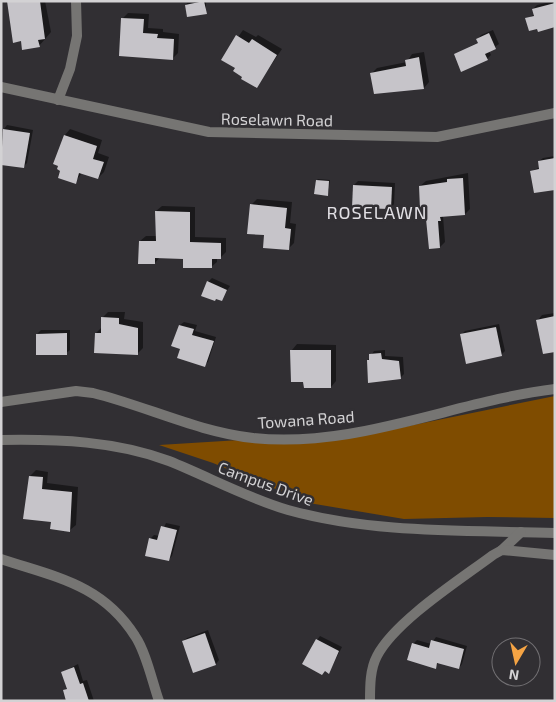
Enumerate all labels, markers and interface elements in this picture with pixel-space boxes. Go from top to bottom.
street label: Roselawn Road [221,109,333,129]
district label: ROSELAWN [326,201,428,223]
street label: Towana Road [257,406,355,432]
street label: Campus Drive [216,457,316,509]
north arrow [491,637,541,687]
text: N [508,666,520,685]

